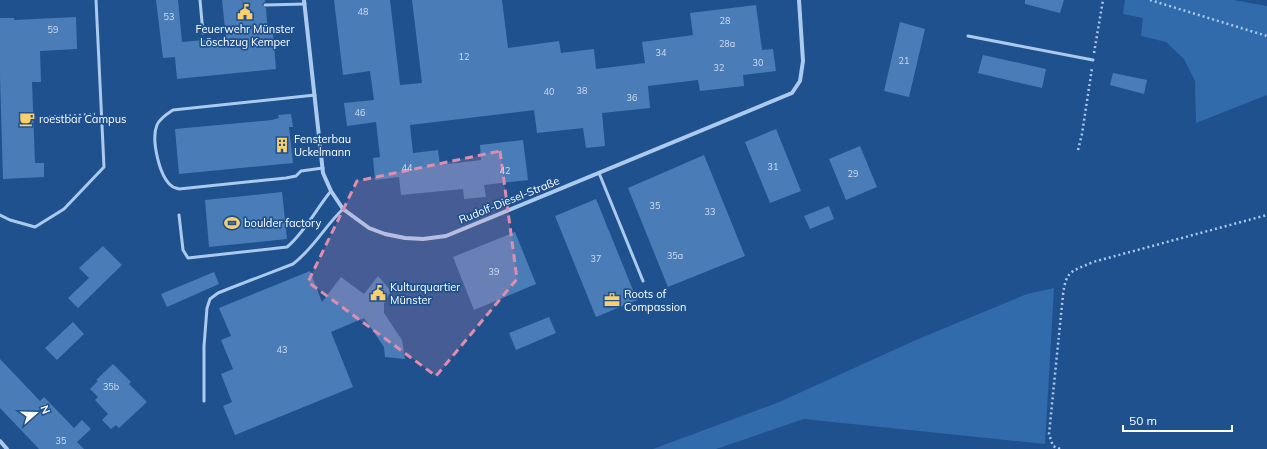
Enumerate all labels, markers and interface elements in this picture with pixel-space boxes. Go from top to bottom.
public building icon: Feuerwehr Münster Löschzug Kemper [236,3,254,21]
house number: 48 [358,6,368,17]
house number: 53 [164,11,174,22]
house number: 28 [720,15,730,26]
place label: Feuerwehr Münster Löschzug Kemper [196,22,294,49]
house number: 59 [48,24,58,35]
house number: 28a [719,38,735,49]
house number: 34 [656,47,667,58]
house number: 12 [459,51,469,62]
house number: 21 [899,55,909,66]
house number: 30 [753,57,763,68]
house number: 32 [714,62,724,73]
house number: 38 [577,85,587,96]
house number: 40 [544,86,554,97]
house number: 36 [627,92,637,103]
house number: 46 [355,107,365,118]
cafe icon: roestbar Campus [18,110,36,128]
place label: roestbar Campus [39,112,127,126]
place label: Fensterbau Uckelmann [294,132,351,159]
building icon: Fensterbau Uckelmann [273,136,291,154]
house number: 31 [768,161,778,172]
house number: 44 [402,162,413,173]
house number: 42 [500,165,510,176]
house number: 29 [848,168,858,179]
street label: Rudolf-Diesel-Straße [457,173,561,227]
house number: 35 [650,200,661,211]
house number: 33 [705,206,715,217]
sports icon: boulder factory [223,214,241,232]
place label: boulder factory [244,216,321,230]
house number: 35a [667,250,683,261]
house number: 37 [591,253,601,264]
house number: 39 [489,266,499,277]
place label: Kulturquartier Münster [390,280,460,307]
public building icon: Kulturquartier Münster [369,284,387,302]
place label: Roots of Compassion [624,287,687,314]
office icon: Roots of Compassion [603,291,621,309]
house number: 43 [277,344,287,355]
house number: 35b [103,381,119,392]
north arrow [16,393,56,433]
text: N [37,403,53,416]
scale bar [1123,407,1232,433]
text: 50 m [1129,413,1157,428]
house number: 35 [56,435,67,446]

